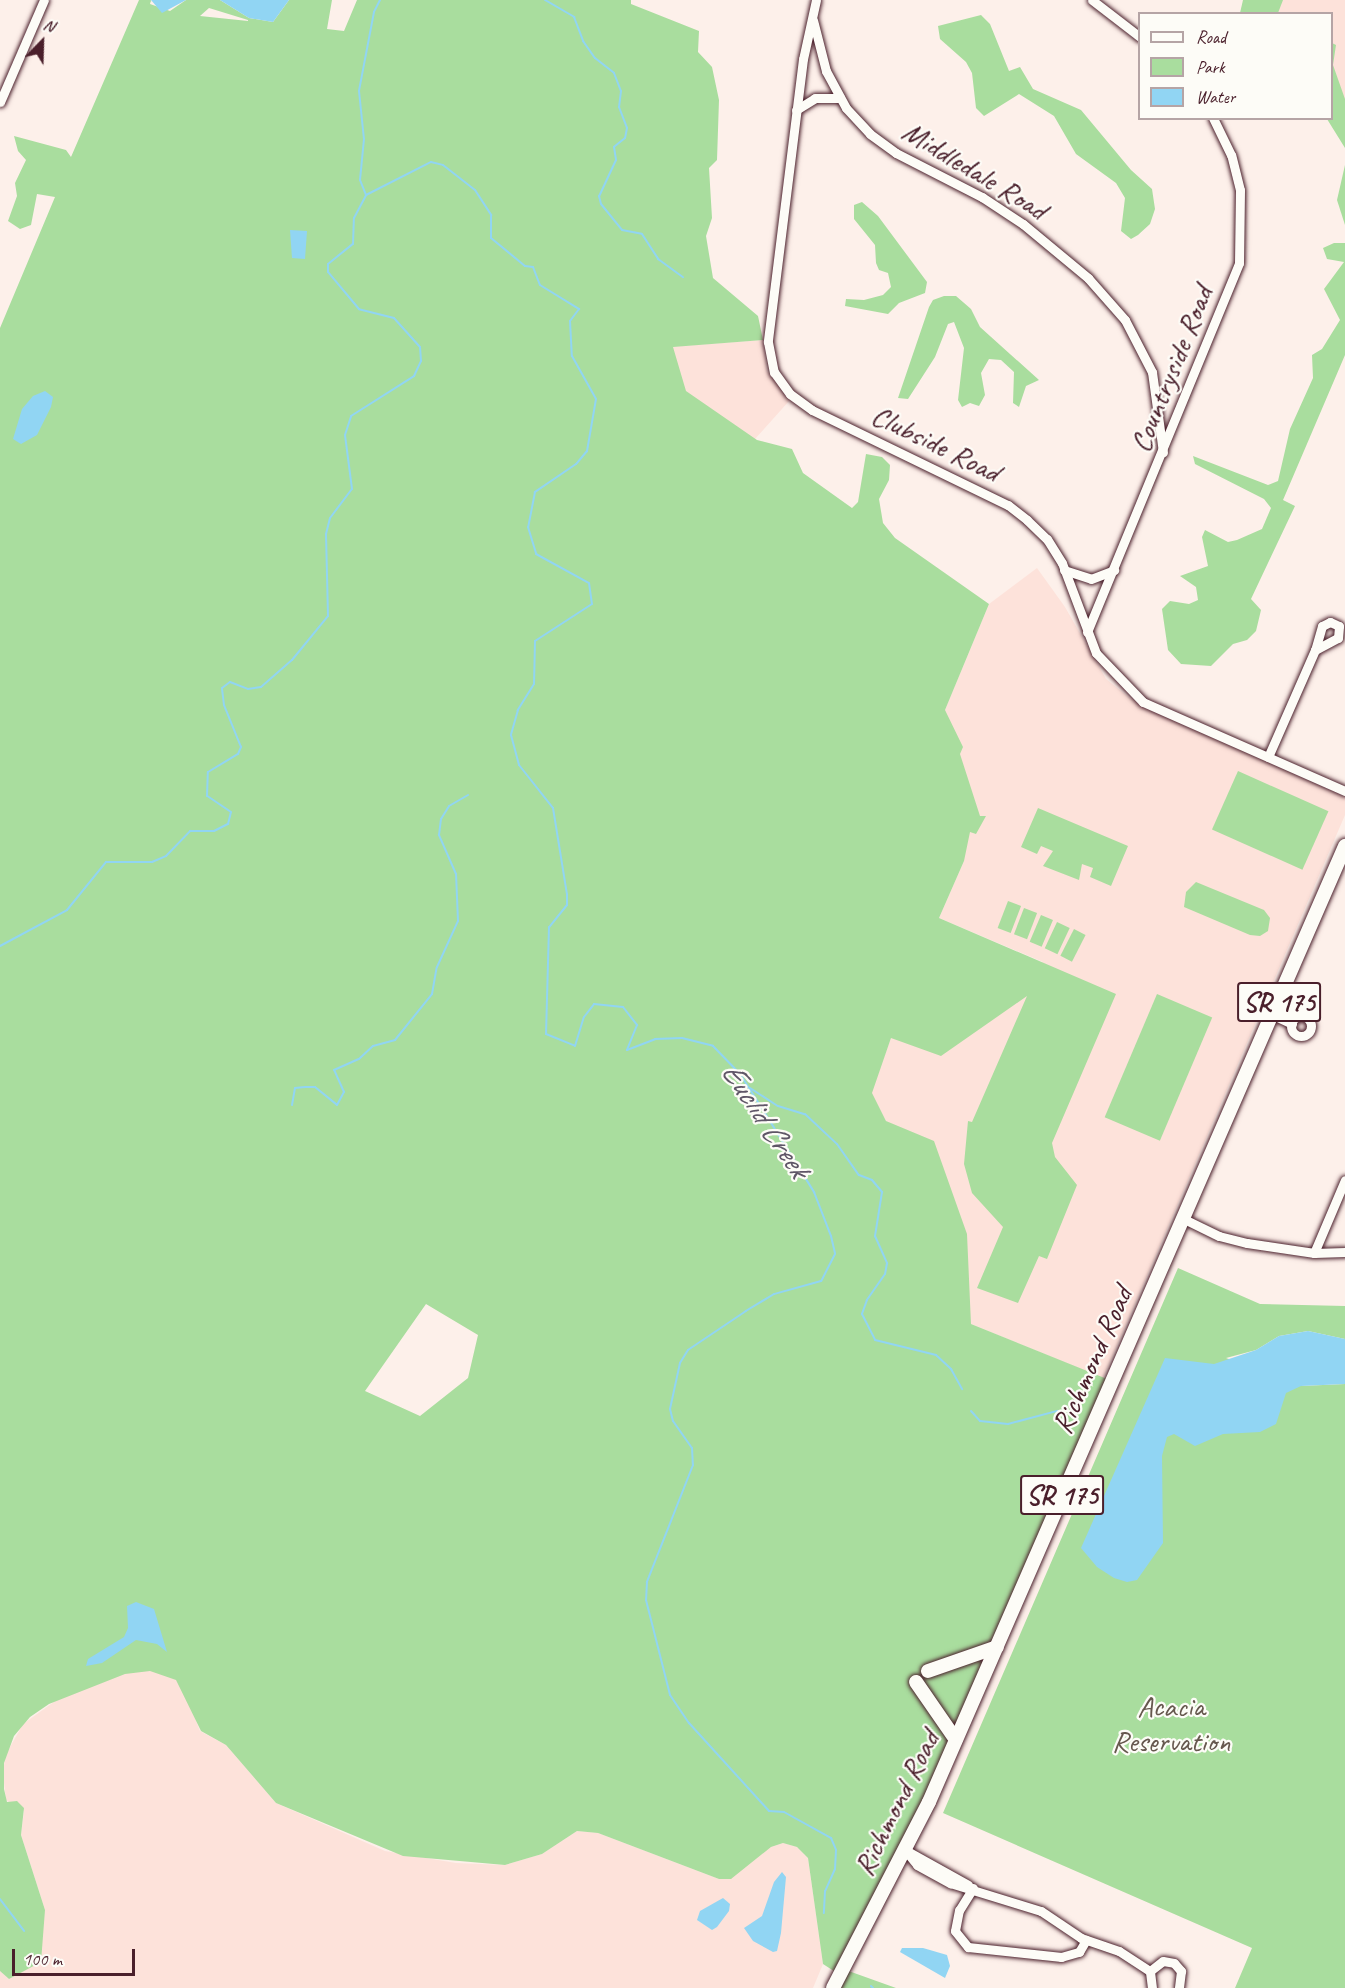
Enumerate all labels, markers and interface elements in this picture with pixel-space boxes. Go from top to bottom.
north arrow [12,12,72,72]
legend [1138,12,1333,120]
text: N [41,14,57,37]
text: Road [1196,26,1226,48]
text: Park [1196,56,1225,78]
text: Water [1196,86,1235,108]
street label: Middledale Road [896,113,1054,227]
street label: Countryside Road [1122,281,1220,457]
street label: Clubside Road [866,396,1006,490]
road number: SR 175 [1237,977,1321,1027]
water label: Euclid Creek [712,1055,818,1185]
street label: Richmond Road [1044,1281,1140,1439]
road number: SR 175 [1020,1470,1104,1520]
park label: Acacia Reservation [1112,1688,1230,1758]
street label: Richmond Road [846,1725,946,1881]
scale bar [15,1937,138,1975]
text: 100 m [23,1948,62,1970]

